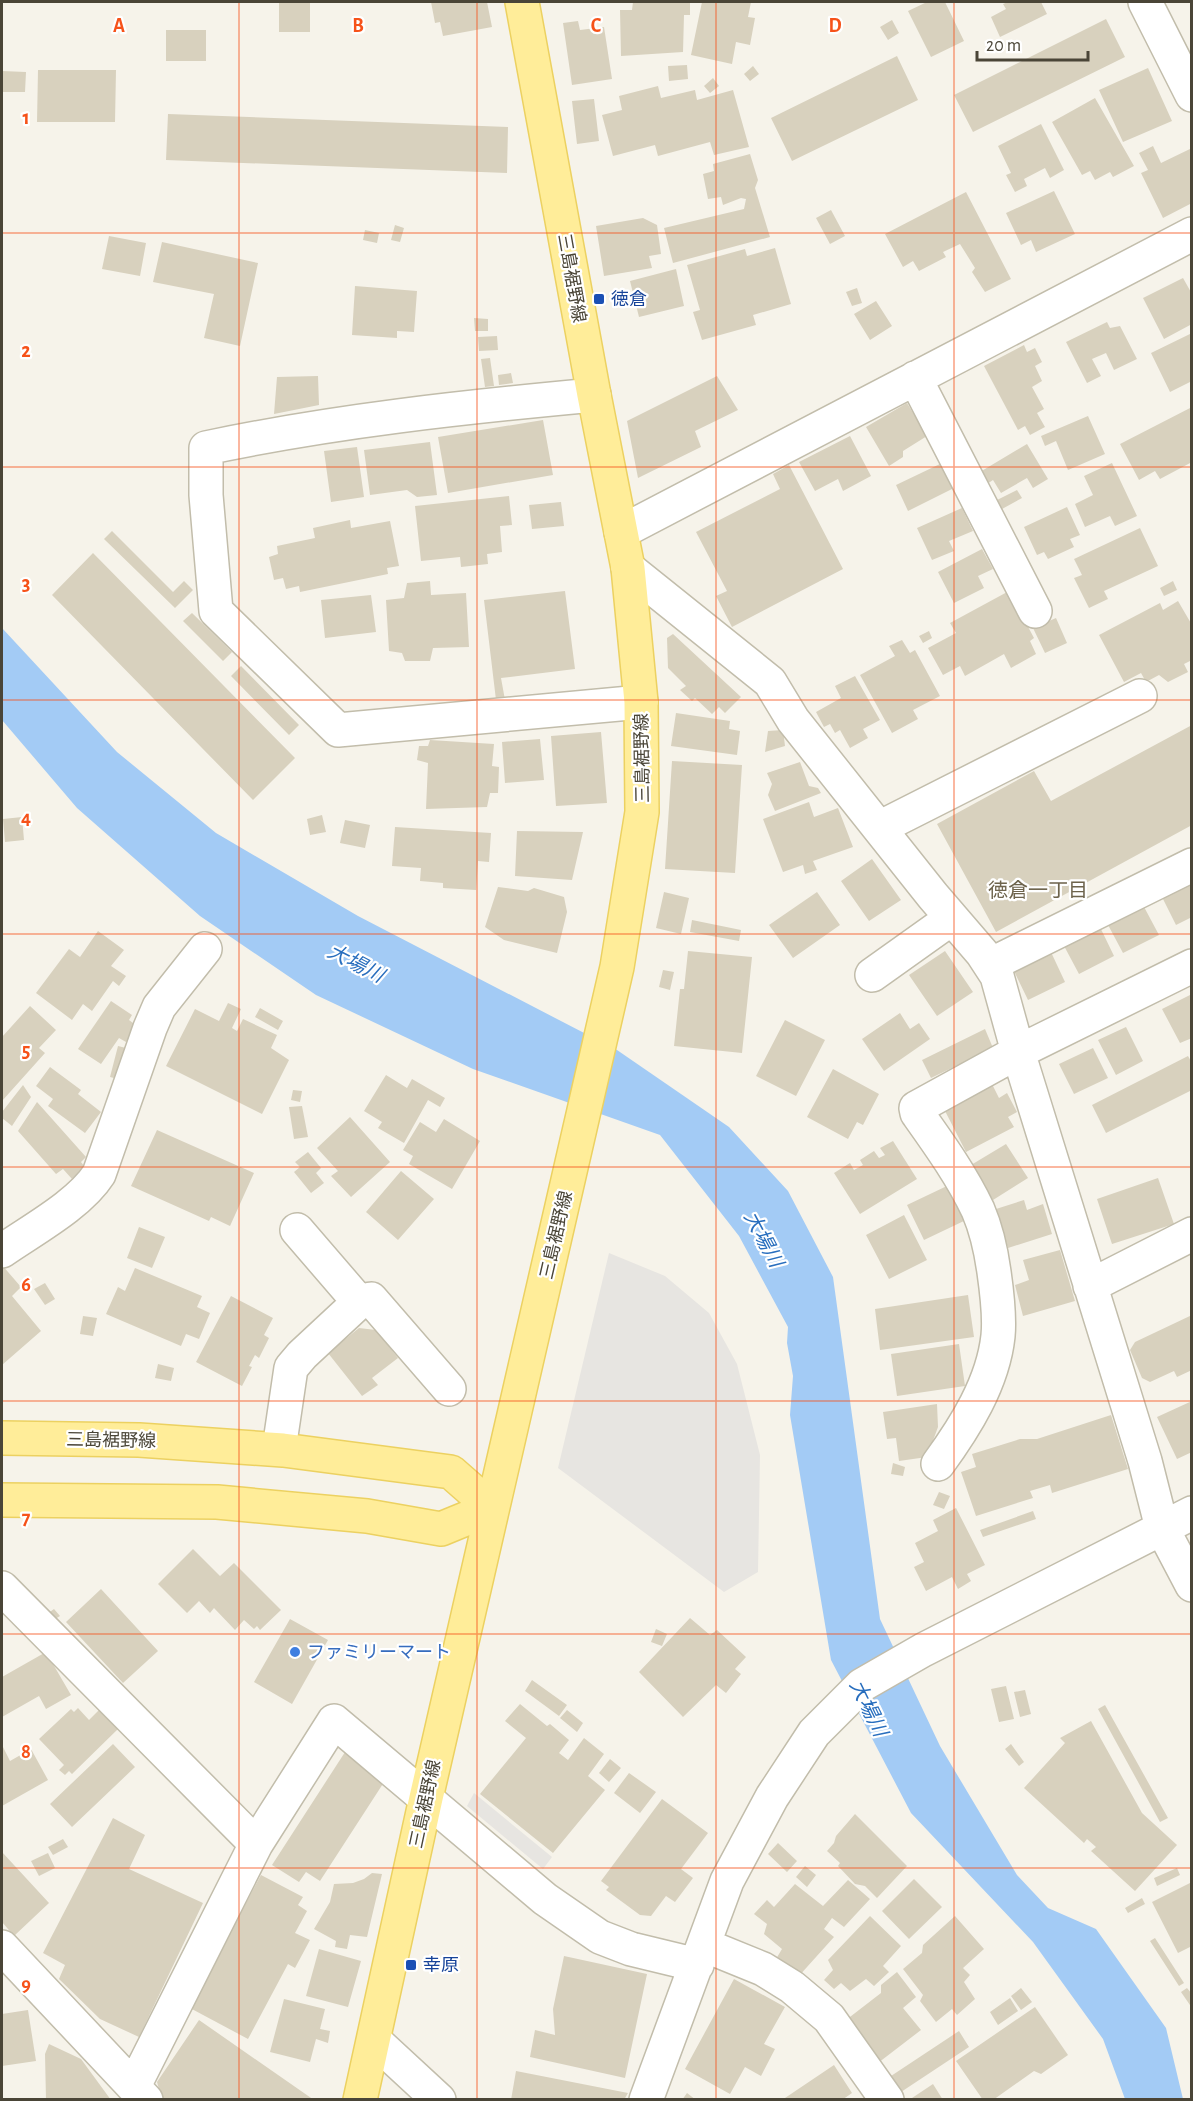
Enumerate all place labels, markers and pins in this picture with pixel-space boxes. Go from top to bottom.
place label: 徳倉 [611,289,647,309]
marker: 徳倉 [592,292,606,306]
place label: ファミリーマート [307,1644,451,1662]
marker: ファミリーマート [288,1645,302,1659]
place label: 幸原 [423,1956,459,1975]
marker: 幸原 [404,1958,418,1972]

